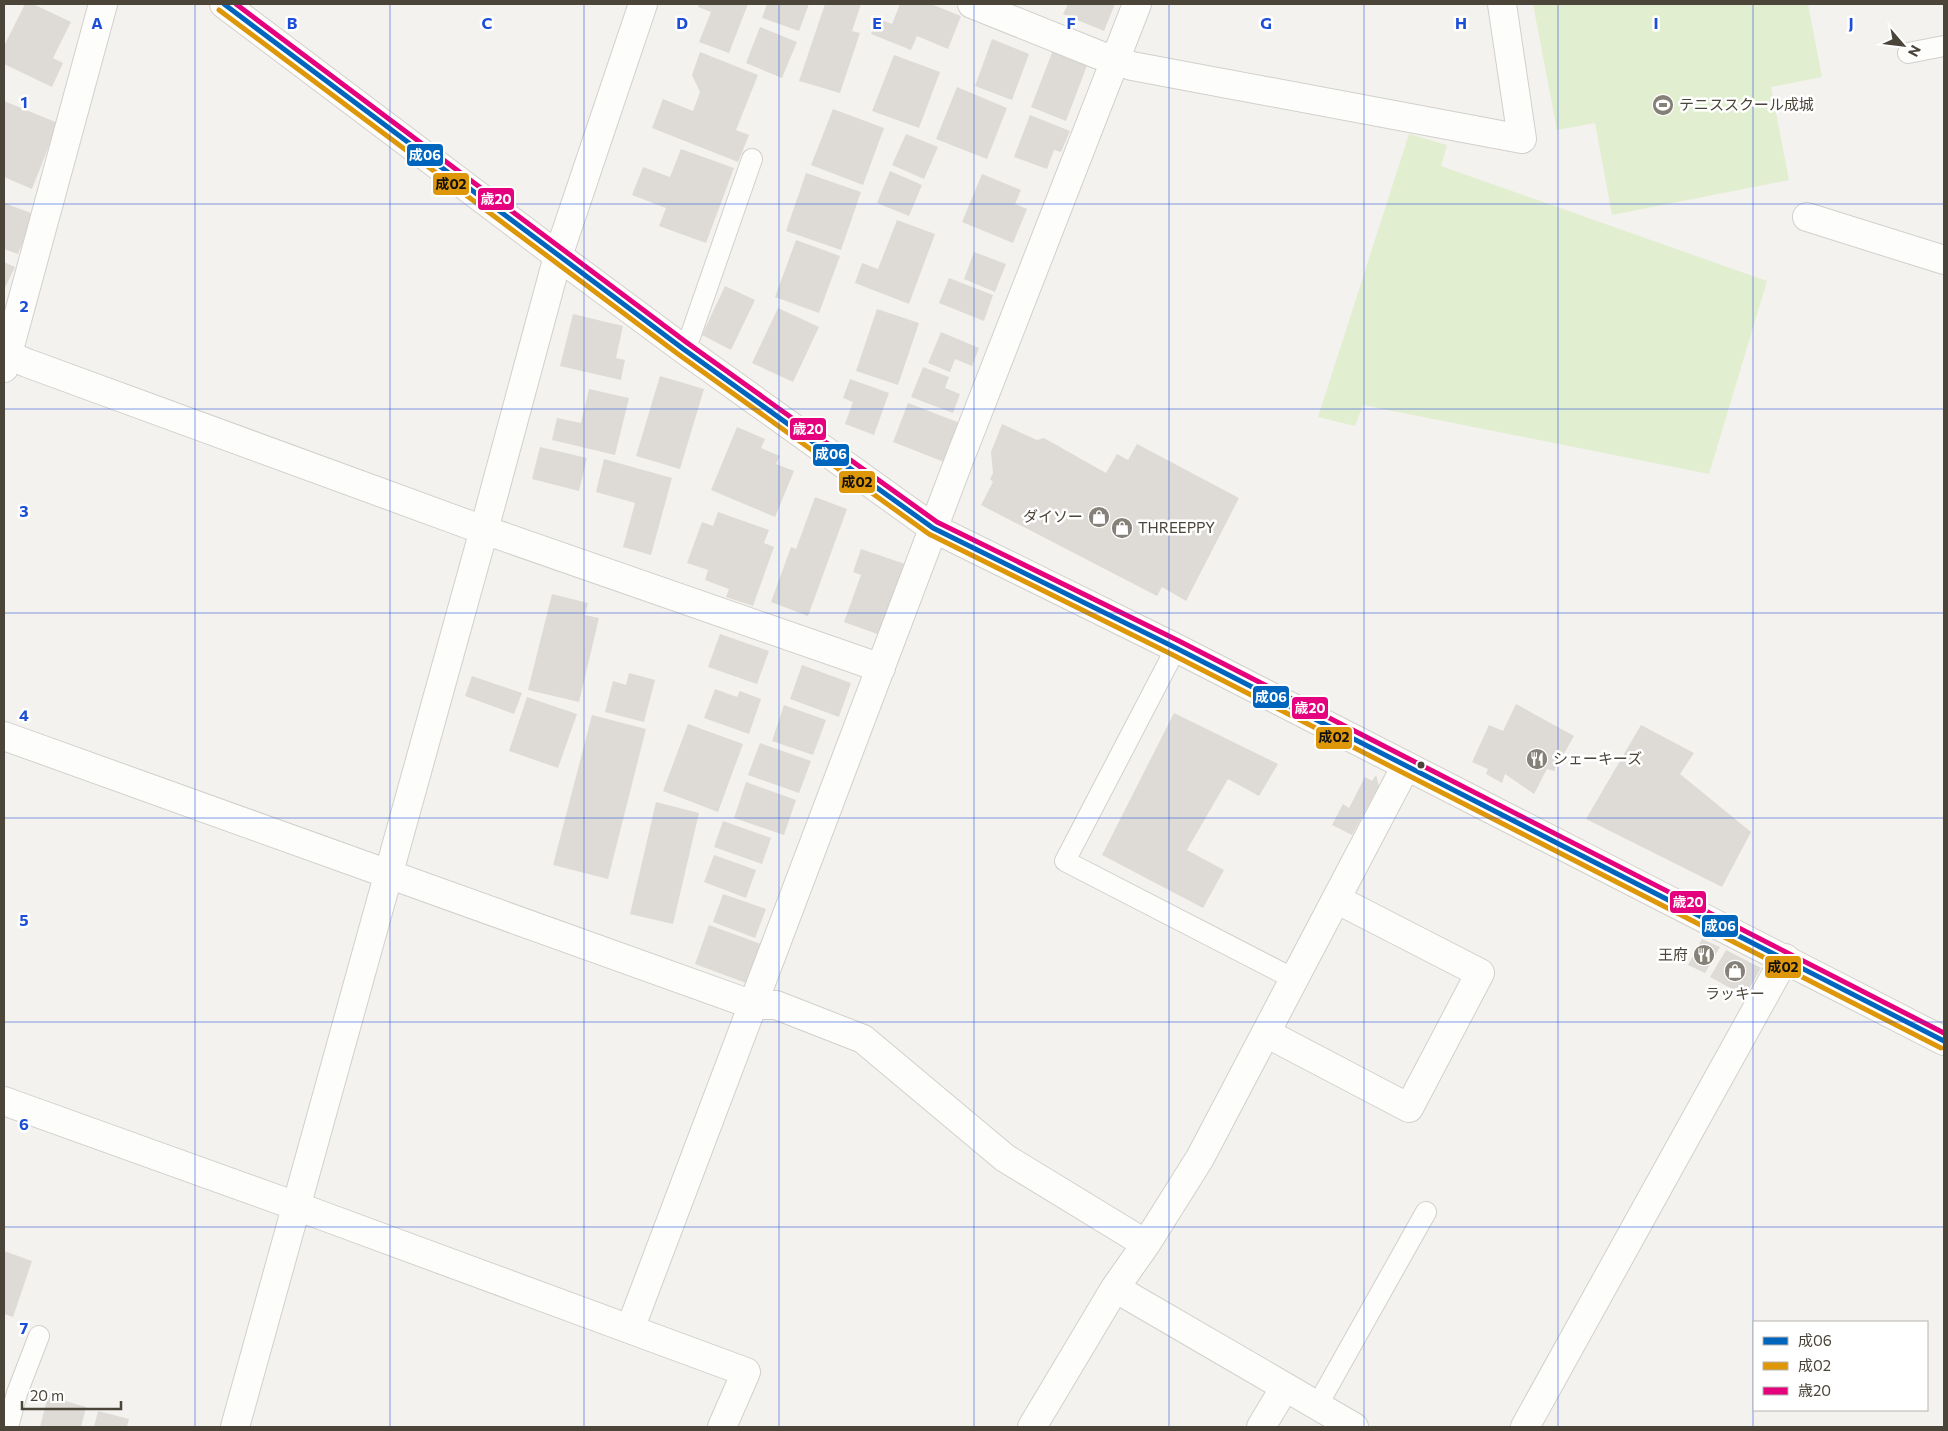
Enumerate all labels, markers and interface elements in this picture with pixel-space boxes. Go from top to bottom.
text: A [91,13,103,32]
text: B [287,13,298,32]
text: C [482,13,493,32]
text: D [676,13,688,32]
text: E [872,13,882,32]
text: F [1066,13,1076,32]
text: G [1260,13,1272,32]
text: H [1455,13,1467,32]
text: I [1653,13,1659,32]
text: J [1848,13,1854,32]
north arrow [1878,20,1928,70]
text: N [1905,43,1925,60]
text: 1 [20,92,28,111]
sports icon: テニススクール成城 [1651,93,1675,117]
place label: テニススクール成城 [1679,95,1814,113]
line badge: 成06 [406,143,444,167]
text: 成06 [409,146,441,163]
line badge: 成02 [432,172,470,196]
text: 成02 [435,175,467,192]
line badge: 歳20 [477,187,515,211]
text: 歳20 [480,190,512,207]
text: 2 [19,296,29,315]
line badge: 歳20 [789,417,827,441]
text: 歳20 [792,420,824,437]
line badge: 成06 [812,443,850,467]
text: 成06 [815,445,847,462]
line badge: 成02 [838,470,876,494]
text: 成02 [841,473,873,490]
text: 3 [19,501,29,520]
shop icon: ダイソー [1087,505,1111,529]
place label: ダイソー [1023,507,1083,525]
shop icon: THREEPPY [1110,516,1134,540]
place label: THREEPPY [1138,518,1215,536]
line badge: 成06 [1252,685,1290,709]
text: 成06 [1255,688,1287,705]
line badge: 歳20 [1291,696,1329,720]
text: 歳20 [1294,699,1326,716]
text: 4 [19,705,29,724]
line badge: 成02 [1315,726,1353,750]
text: 成02 [1318,728,1350,745]
restaurant icon: シェーキーズ [1525,747,1549,771]
place label: シェーキーズ [1553,749,1642,767]
unlabelled marker [1416,760,1426,770]
line badge: 歳20 [1669,890,1707,914]
text: 歳20 [1672,893,1704,910]
text: 5 [19,910,29,929]
line badge: 成06 [1701,914,1739,938]
text: 成06 [1704,917,1736,934]
restaurant icon: 王府 [1692,943,1716,967]
place label: 王府 [1658,945,1688,963]
line badge: 成02 [1764,955,1802,979]
text: 成02 [1767,958,1799,975]
shop icon: ラッキー [1723,959,1747,983]
place label: ラッキー [1705,984,1765,1002]
text: 6 [19,1114,29,1133]
text: 7 [20,1318,29,1337]
legend [1753,1321,1928,1411]
text: 成06 [1798,1331,1832,1349]
text: 成02 [1798,1356,1831,1374]
scale bar [22,1378,121,1410]
text: 歳20 [1798,1381,1831,1399]
text: 20 m [30,1386,64,1404]

